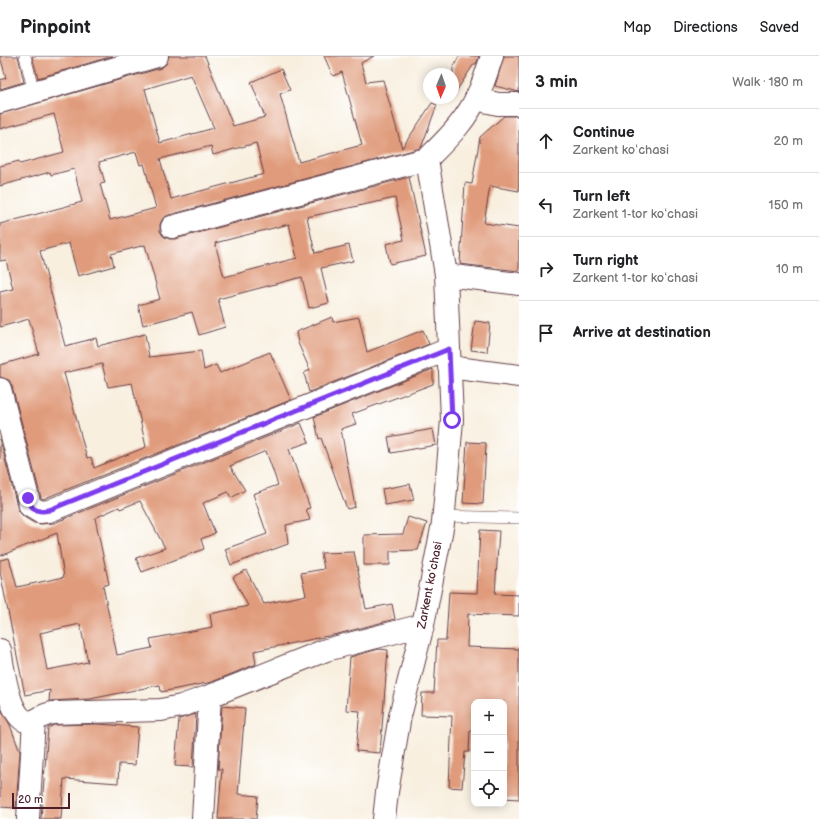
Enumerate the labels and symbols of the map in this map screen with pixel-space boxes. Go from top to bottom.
north arrow [423,68,459,104]
route start [443,411,461,429]
route end [19,489,37,507]
street label: Zarkent koʻchasi [414,540,446,631]
scale bar [12,791,70,810]

